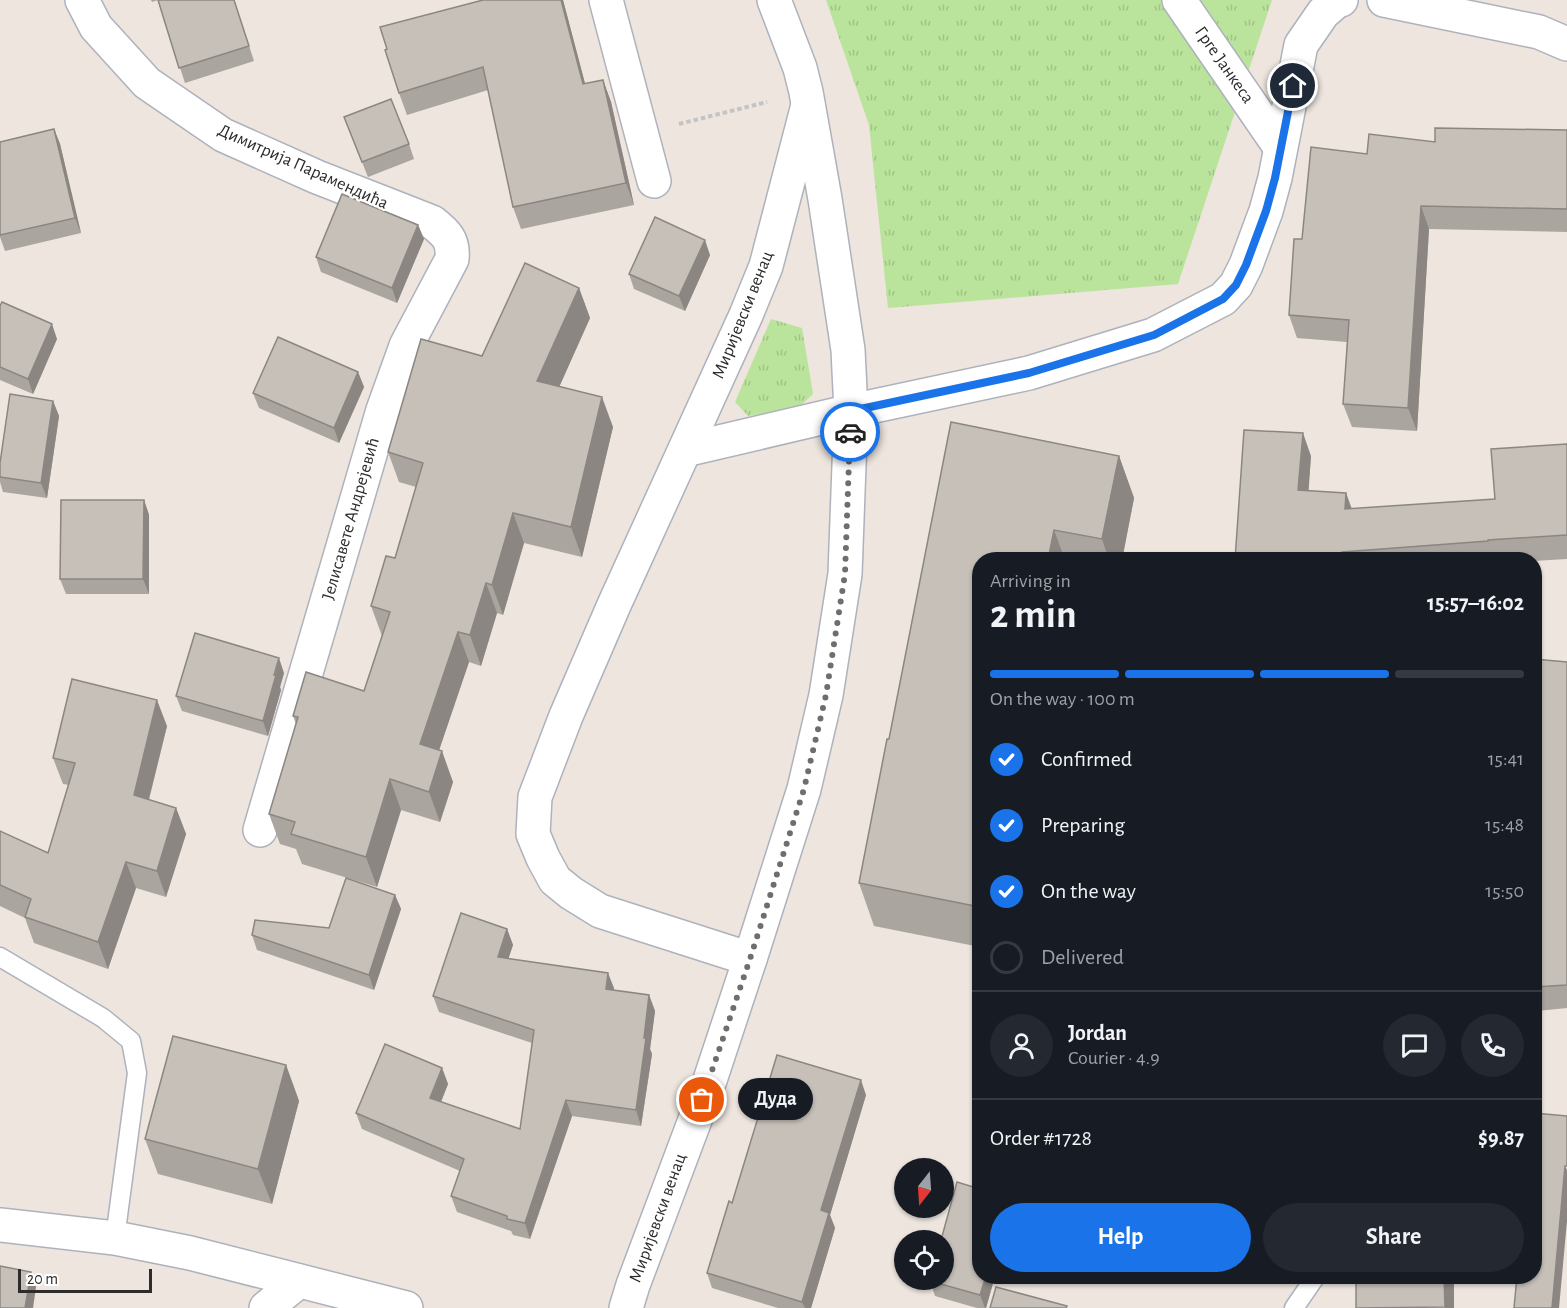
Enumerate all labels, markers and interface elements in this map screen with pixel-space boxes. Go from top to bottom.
street label: Грге Јанкеса [1191,23,1257,107]
pin [1267,60,1318,111]
icon: home [1276,69,1309,102]
street label: Димитрија Парамендића [215,121,391,213]
street label: Миријевски венац [709,248,777,381]
courier [820,402,880,462]
icon: car [834,416,867,449]
street label: Јелисавете Андрејевић [319,436,383,602]
text: Arriving in [990,571,1071,591]
text: 15:57–16:02 [1427,592,1524,614]
text: 2 min [990,596,1077,635]
text: On the way · 100 m [990,689,1135,709]
icon: check [990,743,1023,776]
text: Confirmed [1041,748,1132,770]
text: 15:41 [1488,749,1524,769]
icon: check [990,809,1023,842]
text: Preparing [1041,814,1125,836]
text: 15:48 [1485,815,1524,835]
icon: check [990,875,1023,908]
text: On the way [1041,880,1136,902]
text: 15:50 [1485,881,1524,901]
text: Delivered [1041,946,1124,968]
button: person [990,1014,1053,1077]
button: chat [1383,1014,1446,1077]
button: phone [1461,1014,1524,1077]
text: Jordan [1068,1022,1127,1044]
text: Courier · 4.9 [1068,1048,1160,1068]
pin [676,1074,727,1125]
callout: Дуда [738,1079,813,1121]
icon: bag [685,1083,718,1116]
text: Дуда [754,1089,797,1109]
text: Order #1728 [990,1127,1092,1149]
text: $9.87 [1478,1127,1524,1149]
street label: Миријевски венац [626,1151,690,1285]
north arrow [894,1158,954,1218]
map controls [894,1158,954,1290]
button: Help [990,1203,1251,1272]
button: Share [1263,1203,1524,1272]
button: locate [894,1230,954,1290]
scale bar [18,1266,152,1294]
text: 20 m [27,1271,58,1287]

